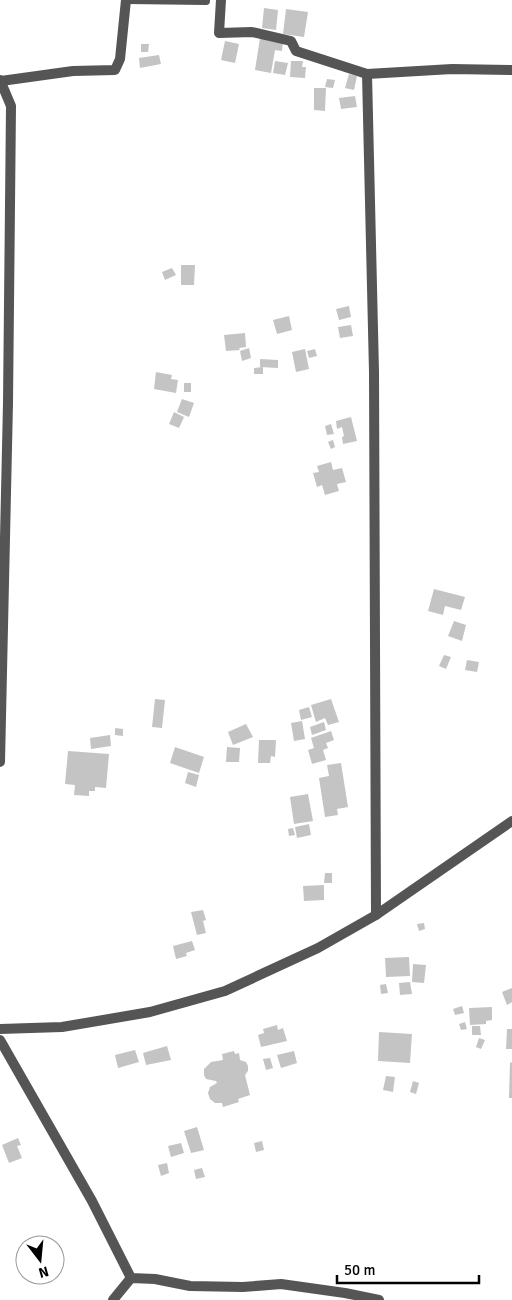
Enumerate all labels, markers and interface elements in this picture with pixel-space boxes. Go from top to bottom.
north arrow [15,1235,65,1285]
scale bar [337,1252,480,1284]
text: 50 m [344,1261,375,1279]
text: N [36,1263,50,1282]

